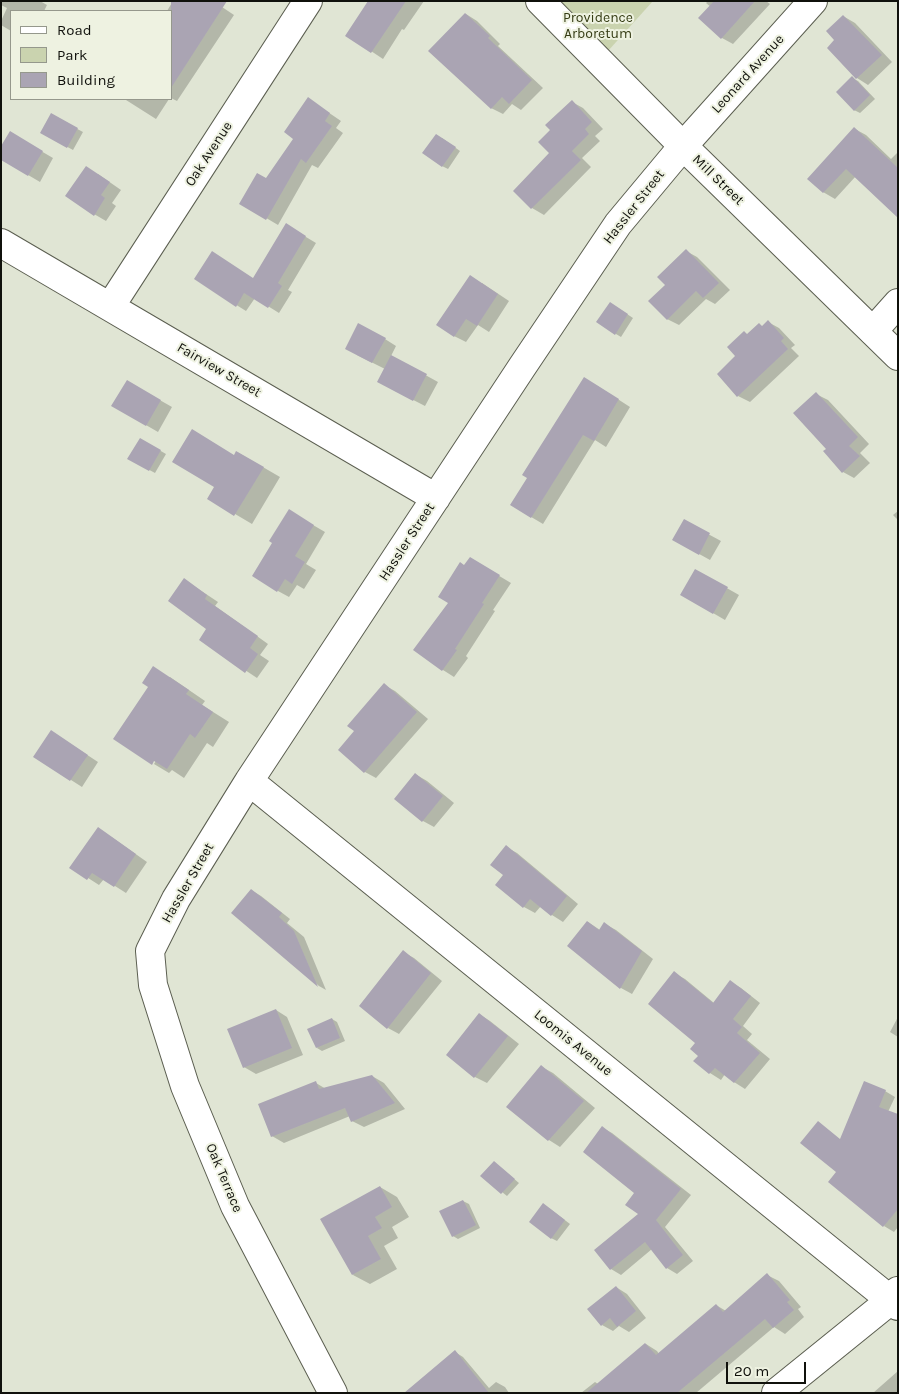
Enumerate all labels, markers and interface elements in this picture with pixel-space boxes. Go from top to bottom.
legend [10,10,172,100]
park label: Providence Arboretum [563,10,633,42]
text: Road [57,21,92,39]
street label: Leonard Avenue [708,31,788,117]
text: Park [57,46,87,64]
text: Building [57,71,115,89]
street label: Oak Avenue [182,118,236,190]
street label: Mill Street [689,151,747,209]
street label: Hassler Street [600,166,668,248]
street label: Fairview Street [174,339,264,401]
street label: Hassler Street [376,500,438,584]
street label: Hassler Street [158,840,218,926]
street label: Loomis Avenue [530,1006,616,1080]
street label: Oak Terrace [202,1141,246,1215]
scale bar [729,1352,809,1384]
text: 20 m [734,1362,769,1380]

